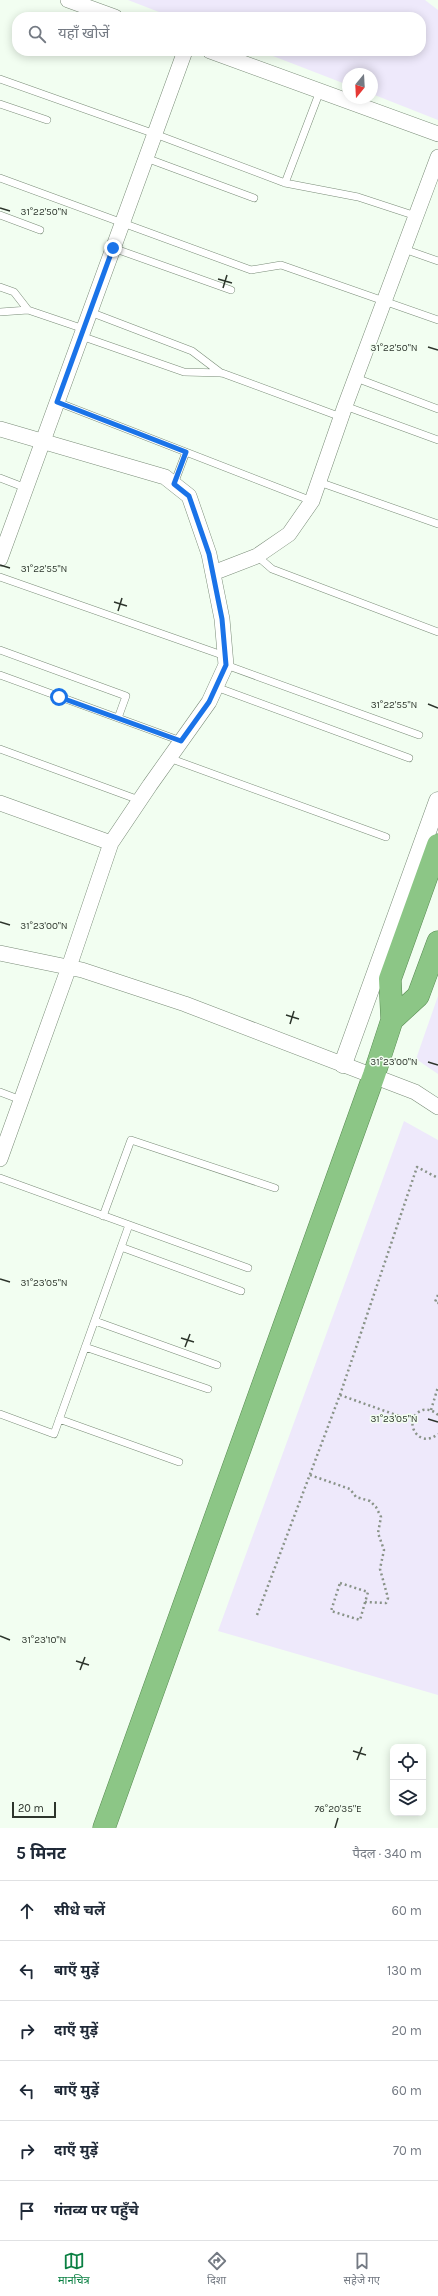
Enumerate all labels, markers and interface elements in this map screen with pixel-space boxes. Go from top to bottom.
search box [12,12,426,56]
icon: search [26,23,48,45]
text: यहाँ खोजें [58,24,109,42]
north arrow [342,68,378,104]
text: 31°22'50"N [20,206,68,218]
route end [104,239,122,257]
text: 31°22'50"N [370,342,418,354]
text: 31°22'55"N [21,563,67,575]
route start [50,688,68,706]
text: 31°22'55"N [371,699,417,711]
text: 31°23'00"N [20,920,68,932]
text: 31°23'00"N [370,1056,418,1068]
text: 31°23'05"N [20,1277,68,1289]
text: 31°23'05"N [370,1413,418,1425]
text: 31°23'10"N [22,1634,66,1646]
map controls [390,1744,426,1816]
button: locate [390,1744,426,1780]
button: layers [390,1780,426,1816]
scale bar [12,1800,56,1819]
text: 20 m [18,1802,44,1815]
text: 76°20'35"E [314,1803,362,1815]
text: 5 मिनट [16,1843,66,1863]
text: पैदल · 340 m [353,1846,422,1861]
icon: ahead [16,1900,38,1922]
text: सीधे चलें [54,1901,105,1919]
text: 60 m [392,1903,422,1918]
icon: left [16,1960,38,1982]
text: बाएँ मुड़ें [54,1961,99,1979]
text: 130 m [387,1963,422,1978]
icon: right [16,2020,38,2042]
text: दाएँ मुड़ें [54,2021,98,2039]
text: 20 m [392,2023,422,2038]
icon: left [16,2080,38,2102]
text: बाएँ मुड़ें [54,2081,99,2099]
text: 60 m [392,2083,422,2098]
icon: right [16,2140,38,2162]
text: दाएँ मुड़ें [54,2141,98,2159]
text: 70 m [393,2143,422,2158]
icon: arrive [16,2200,38,2222]
text: गंतव्य पर पहुँचे [54,2201,139,2219]
tab: मानचित्र [58,2250,89,2288]
tab: दिशा [206,2250,228,2288]
tab: सहेजे गए [344,2250,380,2288]

